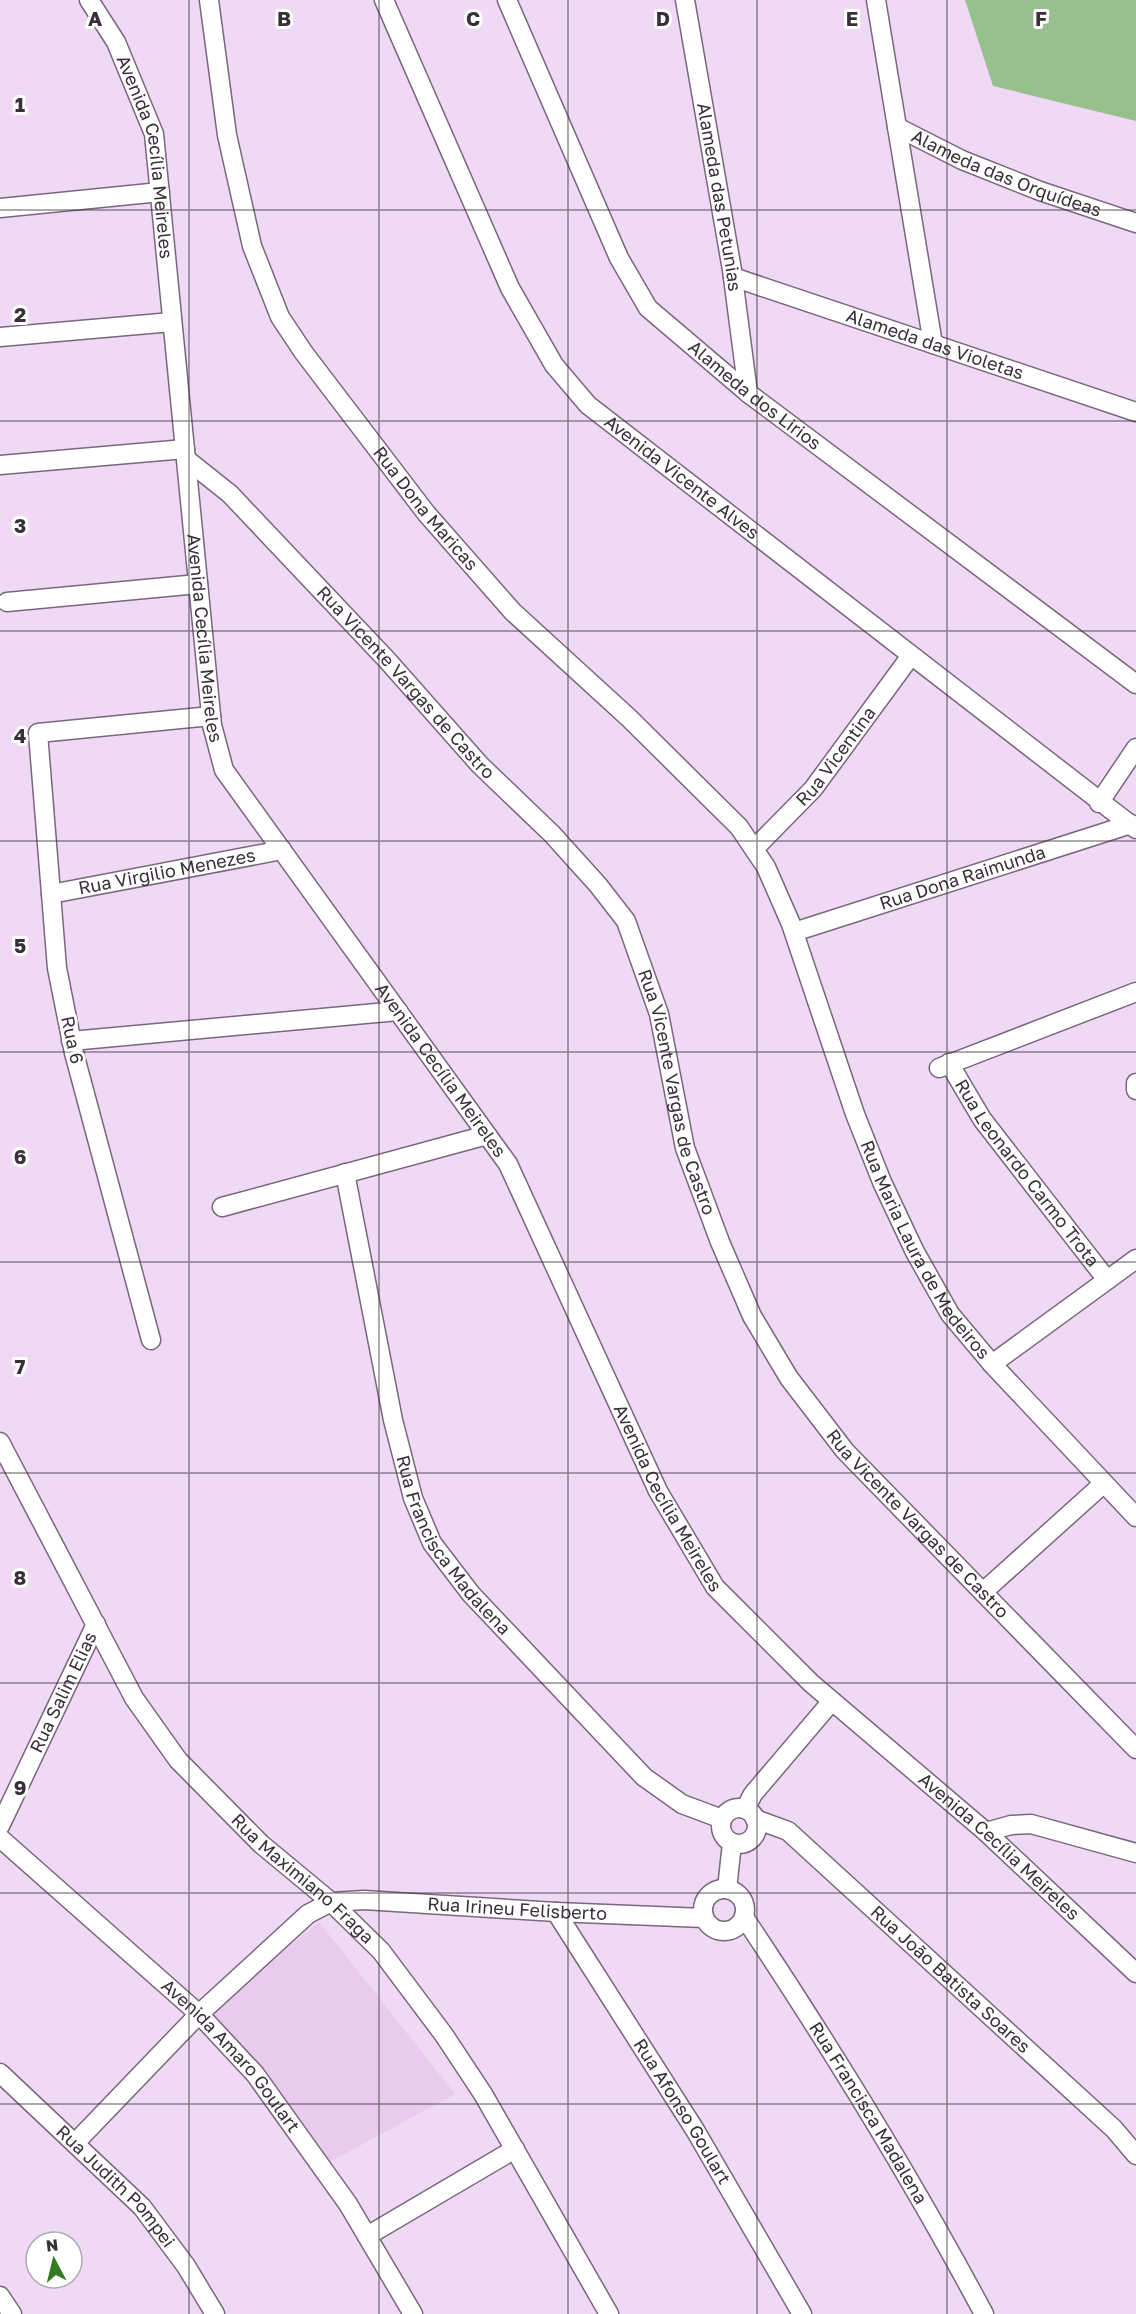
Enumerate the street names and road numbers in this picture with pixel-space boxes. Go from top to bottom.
street label: Avenida Cecília Meireles [113,52,178,260]
street label: Alameda das Petunias [693,101,747,292]
street label: Alameda das Orquídeas [908,124,1105,221]
street label: Alameda das Violetas [844,304,1027,384]
street label: Alameda dos Lirios [685,335,826,454]
street label: Avenida Vicente Alves [600,410,764,543]
street label: Rua Dona Maricas [369,442,483,574]
street label: Avenida Cecília Meireles [183,533,228,744]
street label: Rua Vicente Vargas de Castro [313,581,500,783]
street label: Rua Vicentina [791,702,880,810]
street label: Rua Dona Raimunda [877,840,1048,914]
street label: Rua Virgilio Menezes [76,843,257,899]
street label: Rua Vicente Vargas de Castro [634,966,721,1218]
street label: Avenida Cecília Meireles [371,978,511,1161]
street label: Rua 6 [57,1014,89,1066]
street label: Rua Leonardo Carmo Trota [951,1075,1104,1271]
street label: Rua Maria Laura de Medeiros [857,1137,995,1363]
street label: Avenida Cecília Meireles [610,1401,727,1595]
street label: Rua Vicente Vargas de Castro [822,1424,1014,1622]
street label: Rua Francisca Madalena [392,1453,516,1639]
street label: Rua Salim Elias [24,1628,101,1756]
street label: Avenida Cecília Meireles [915,1768,1085,1924]
street label: Rua Maximiano Fraga [227,1808,379,1948]
street label: Rua Irineu Felisberto [427,1892,608,1924]
street label: Rua João Batista Soares [867,1900,1035,2057]
street label: Avenida Amaro Goulart [157,1974,305,2136]
street label: Rua Francisca Madalena [805,2017,933,2207]
street label: Rua Afonso Goulart [629,2034,736,2188]
street label: Rua Judith Pompei [52,2120,180,2251]

